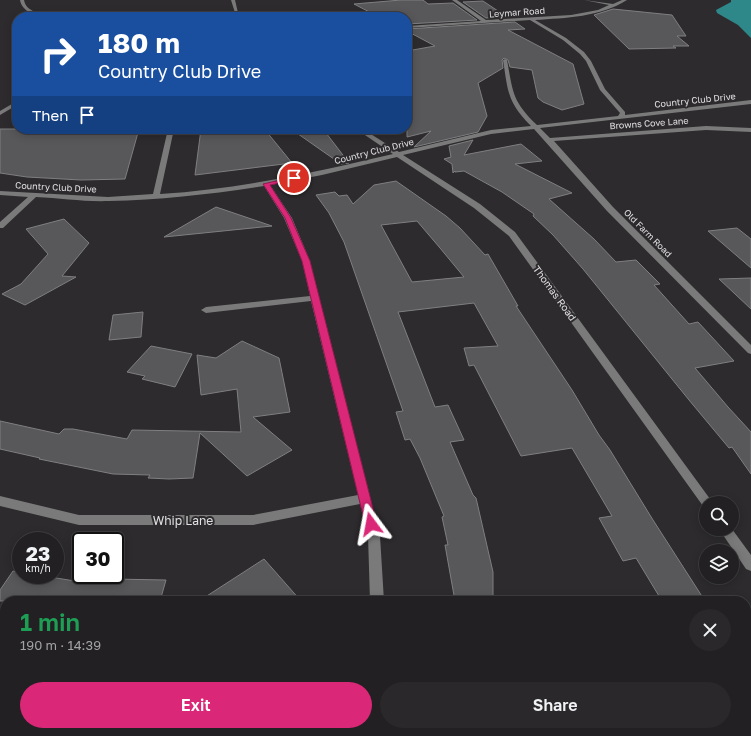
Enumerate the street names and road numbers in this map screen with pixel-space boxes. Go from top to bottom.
street label: Leymar Road [489,5,545,19]
street label: Country Club Drive [654,90,736,110]
street label: Browns Cove Lane [609,115,689,131]
street label: Country Club Drive [333,136,415,166]
street label: Country Club Drive [15,179,97,195]
street label: Old Farm Road [622,207,674,259]
street label: Thomas Road [531,263,579,323]
street label: Whip Lane [153,513,213,528]

